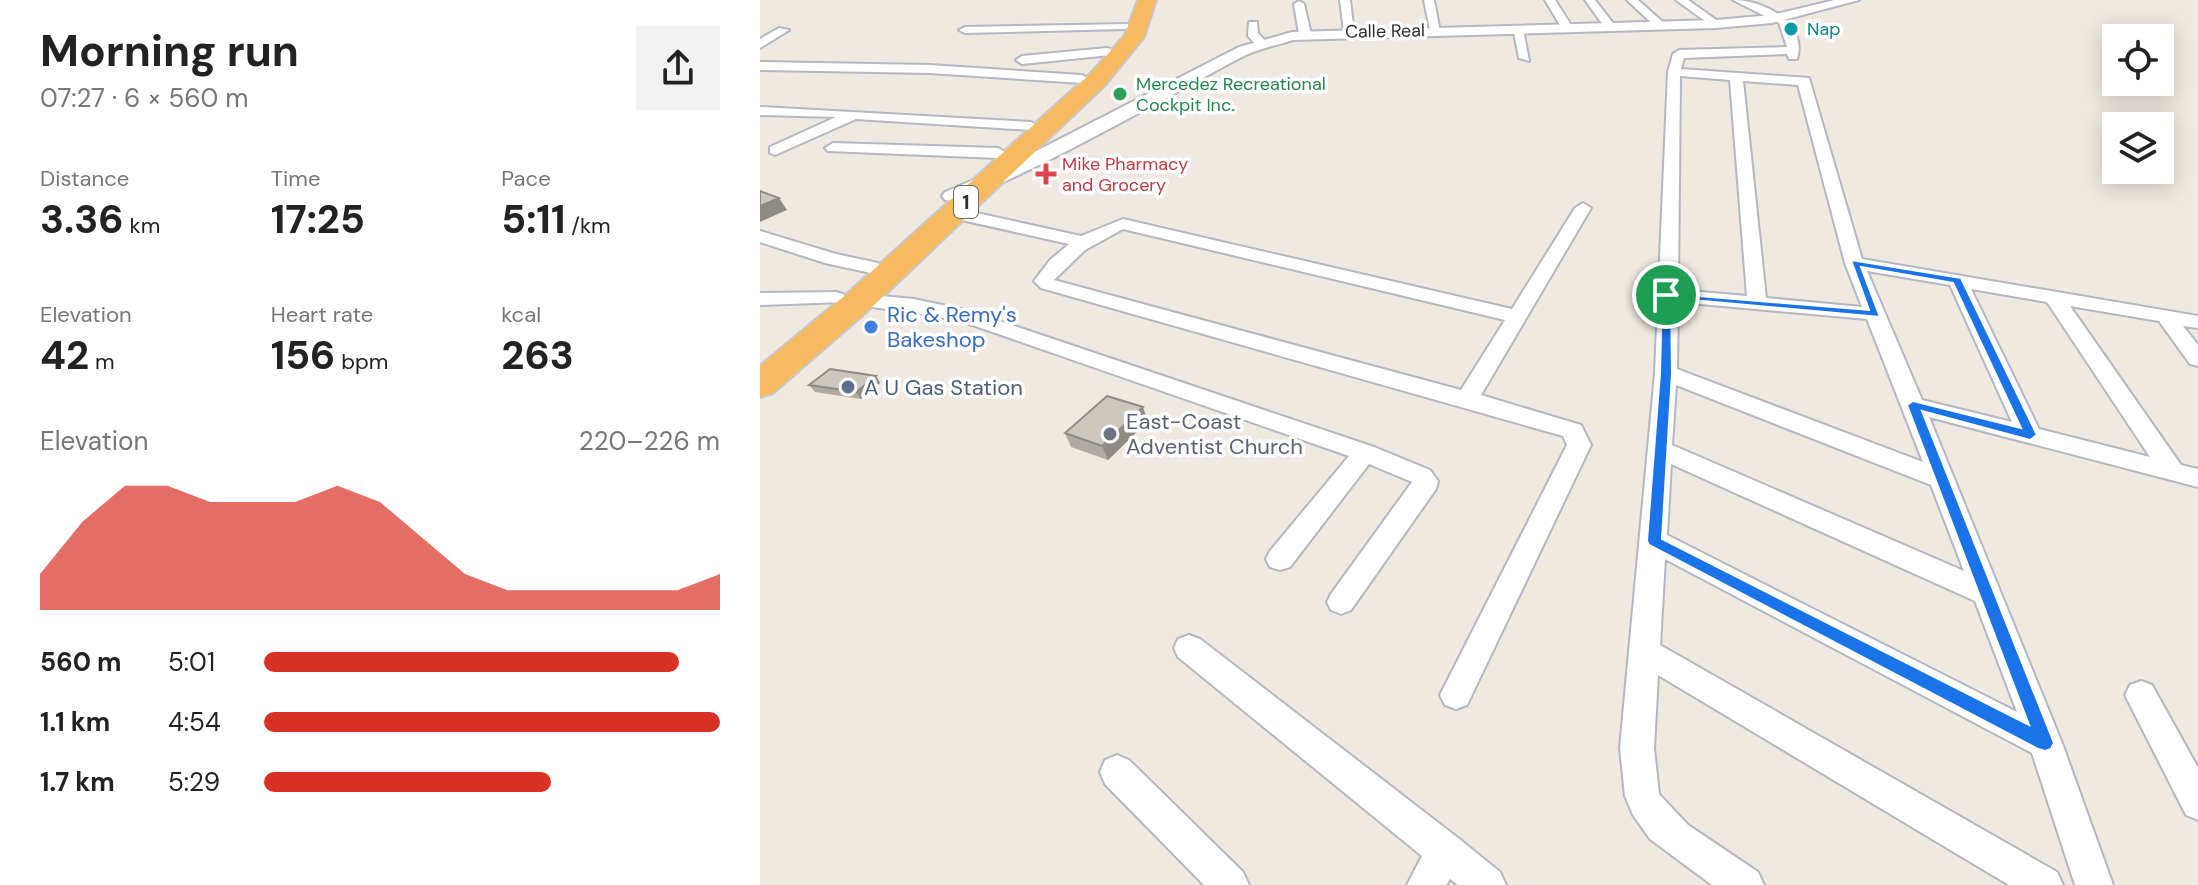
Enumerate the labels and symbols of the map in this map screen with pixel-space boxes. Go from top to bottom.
place label: Nap [1807,17,1841,41]
street label: Calle Real [1345,18,1425,44]
marker: Nap [1782,20,1800,38]
place label: Mercedez Recreational Cockpit Inc. [1136,72,1326,117]
marker: Mercedez Recreational Cockpit Inc. [1111,85,1129,103]
place label: Mike Pharmacy and Grocery [1062,152,1188,197]
marker: Mike Pharmacy and Grocery [1037,165,1055,183]
road number: 1 [954,186,978,218]
pin [1632,261,1700,329]
place label: Ric & Remy's Bakeshop [887,300,1017,354]
marker: Ric & Remy's Bakeshop [862,318,880,336]
place label: A U Gas Station [864,373,1023,402]
marker: A U Gas Station [839,378,857,396]
place label: East-Coast Adventist Church [1126,407,1303,461]
marker: East-Coast Adventist Church [1101,425,1119,443]

